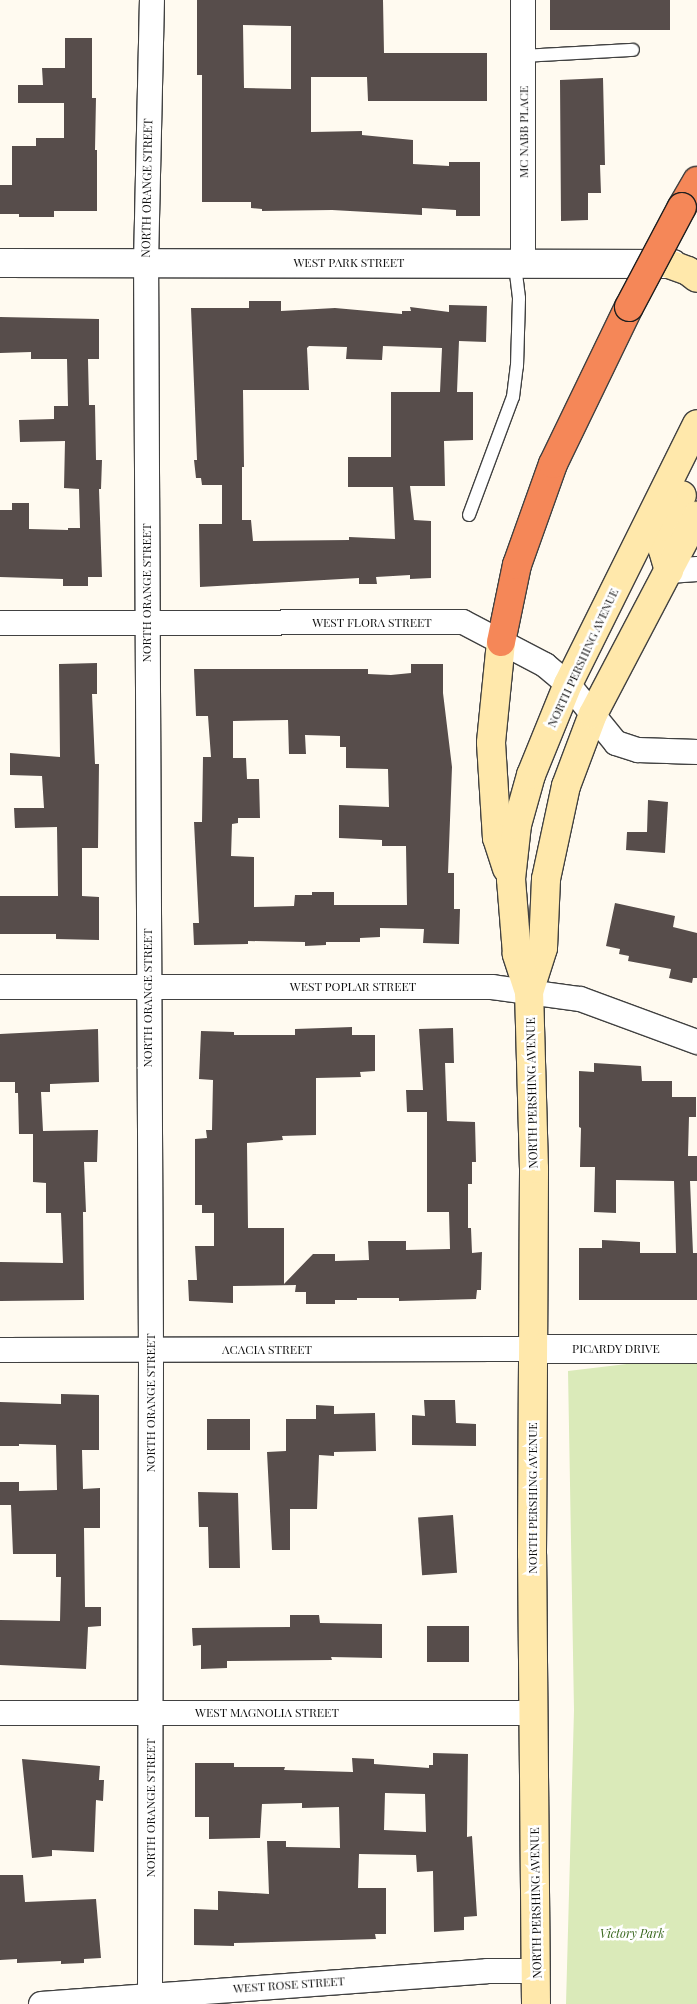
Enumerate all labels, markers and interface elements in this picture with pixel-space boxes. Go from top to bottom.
street label: MC NABB PLACE [517,86,531,178]
street label: NORTH ORANGE STREET [139,118,155,258]
street label: WEST PARK STREET [293,256,405,270]
street label: NORTH ORANGE STREET [140,523,154,663]
street label: NORTH PERSHING AVENUE [544,586,622,730]
street label: WEST FLORA STREET [312,616,432,630]
street label: NORTH ORANGE STREET [141,928,155,1068]
street label: WEST POPLAR STREET [290,980,416,994]
street label: NORTH PERSHING AVENUE [523,1017,541,1169]
street label: NORTH ORANGE STREET [144,1333,158,1473]
street label: PICARDY DRIVE [572,1342,660,1356]
street label: ACACIA STREET [222,1343,312,1357]
street label: NORTH PERSHING AVENUE [526,1422,540,1574]
street label: WEST MAGNOLIA STREET [195,1706,339,1720]
street label: NORTH ORANGE STREET [144,1738,158,1878]
street label: NORTH PERSHING AVENUE [527,1827,545,1979]
park label: Victory Park [600,1927,664,1941]
street label: WEST ROSE STREET [232,1974,346,1996]

